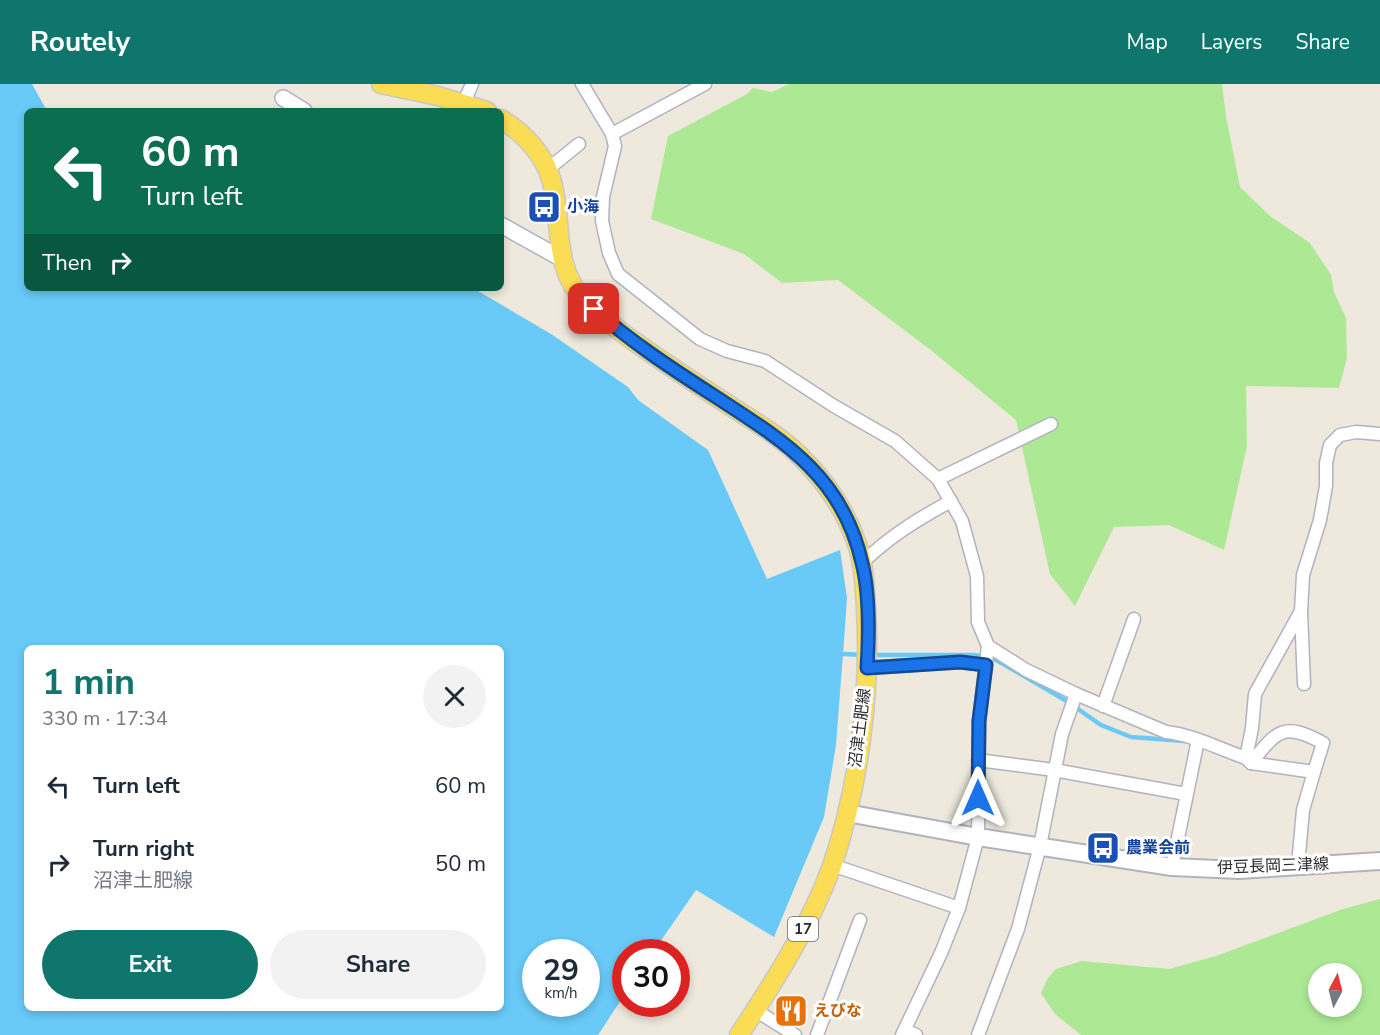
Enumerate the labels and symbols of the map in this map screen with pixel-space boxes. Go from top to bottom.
bus stop icon: 小海 [526,189,562,225]
place label: 小海 [567,196,599,218]
pin [568,283,619,334]
street label: 沼津土肥線 [844,687,876,769]
position arrow [946,766,1010,830]
bus stop icon: 農業会前 [1085,830,1121,866]
place label: 農業会前 [1126,837,1190,859]
street label: 伊豆長岡三津線 [1217,853,1329,879]
road number: 17 [788,917,818,941]
speed limit sign: 30 [612,939,690,1017]
north arrow [1308,963,1362,1017]
restaurant icon: えびな [773,993,809,1029]
place label: えびな [814,1000,862,1022]

